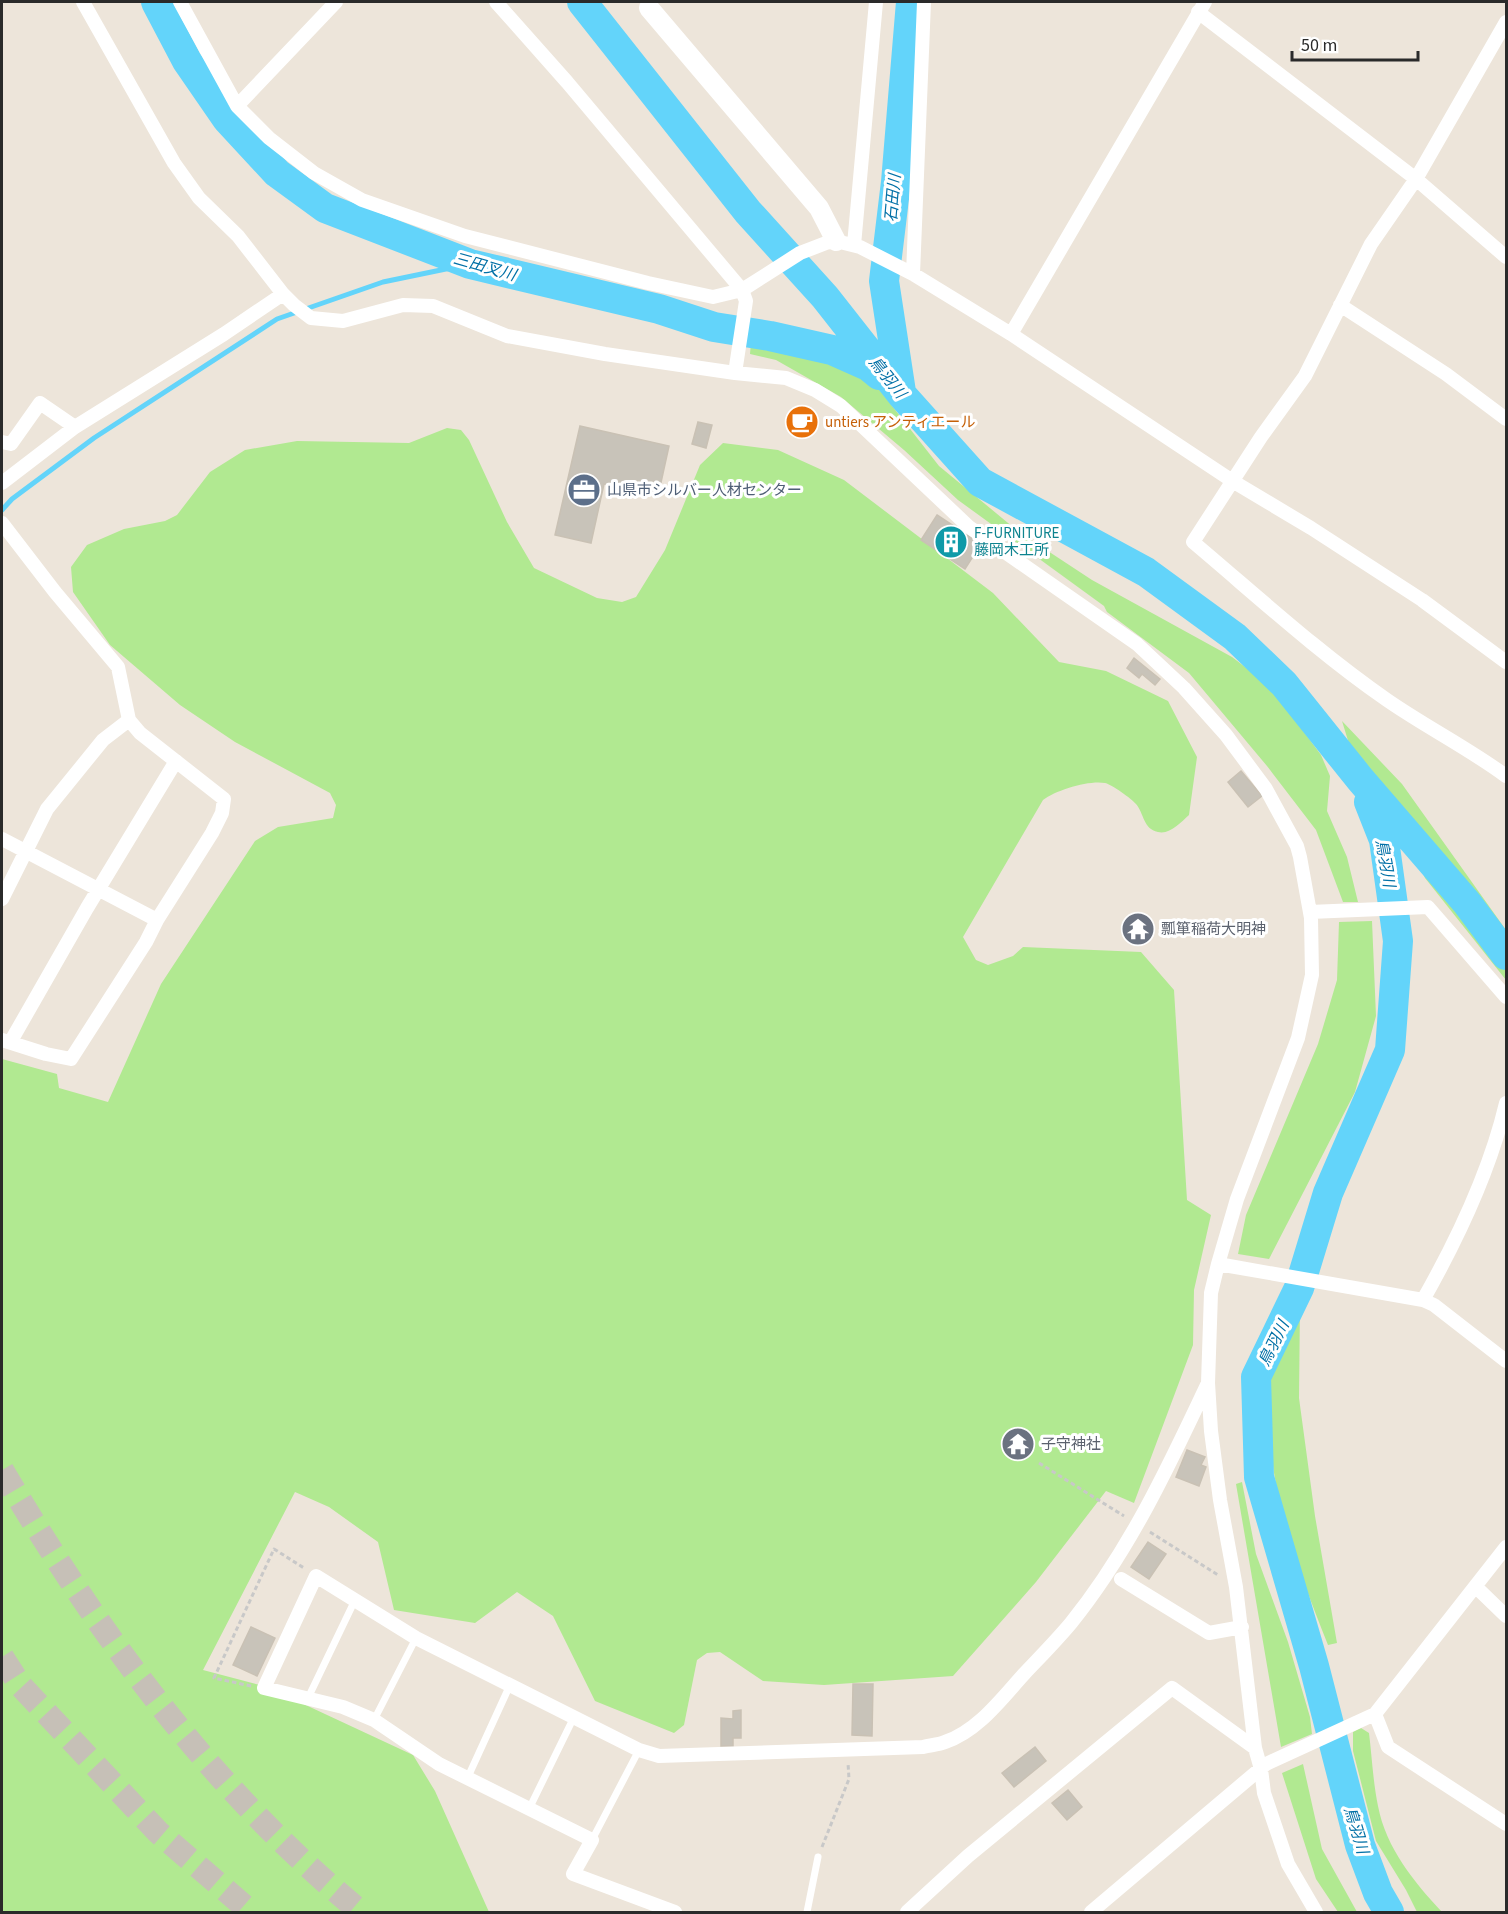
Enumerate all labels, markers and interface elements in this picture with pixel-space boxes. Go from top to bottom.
scale bar [1292,24,1418,62]
text: 50 m [1301,33,1337,58]
water label: 石田川 [880,171,906,223]
water label: 三田叉川 [451,248,520,287]
water label: 鳥羽川 [864,352,912,405]
cafe icon: untiers アンティエール [784,404,820,440]
place label: untiers アンティエール [825,412,976,433]
office icon: 山県市シルバー人材センター [566,472,602,508]
place label: 山県市シルバー人材センター [607,480,802,501]
place label: F-FURNITURE 藤岡木工所 [974,523,1060,561]
building icon: F-FURNITURE 藤岡木工所 [933,524,969,560]
water label: 鳥羽川 [1370,838,1400,891]
temple icon: 瓢箪稲荷大明神 [1120,911,1156,947]
place label: 瓢箪稲荷大明神 [1161,919,1266,940]
water label: 鳥羽川 [1253,1315,1295,1370]
temple icon: 子守神社 [1000,1426,1036,1462]
place label: 子守神社 [1041,1434,1101,1455]
water label: 鳥羽川 [1339,1804,1374,1858]

